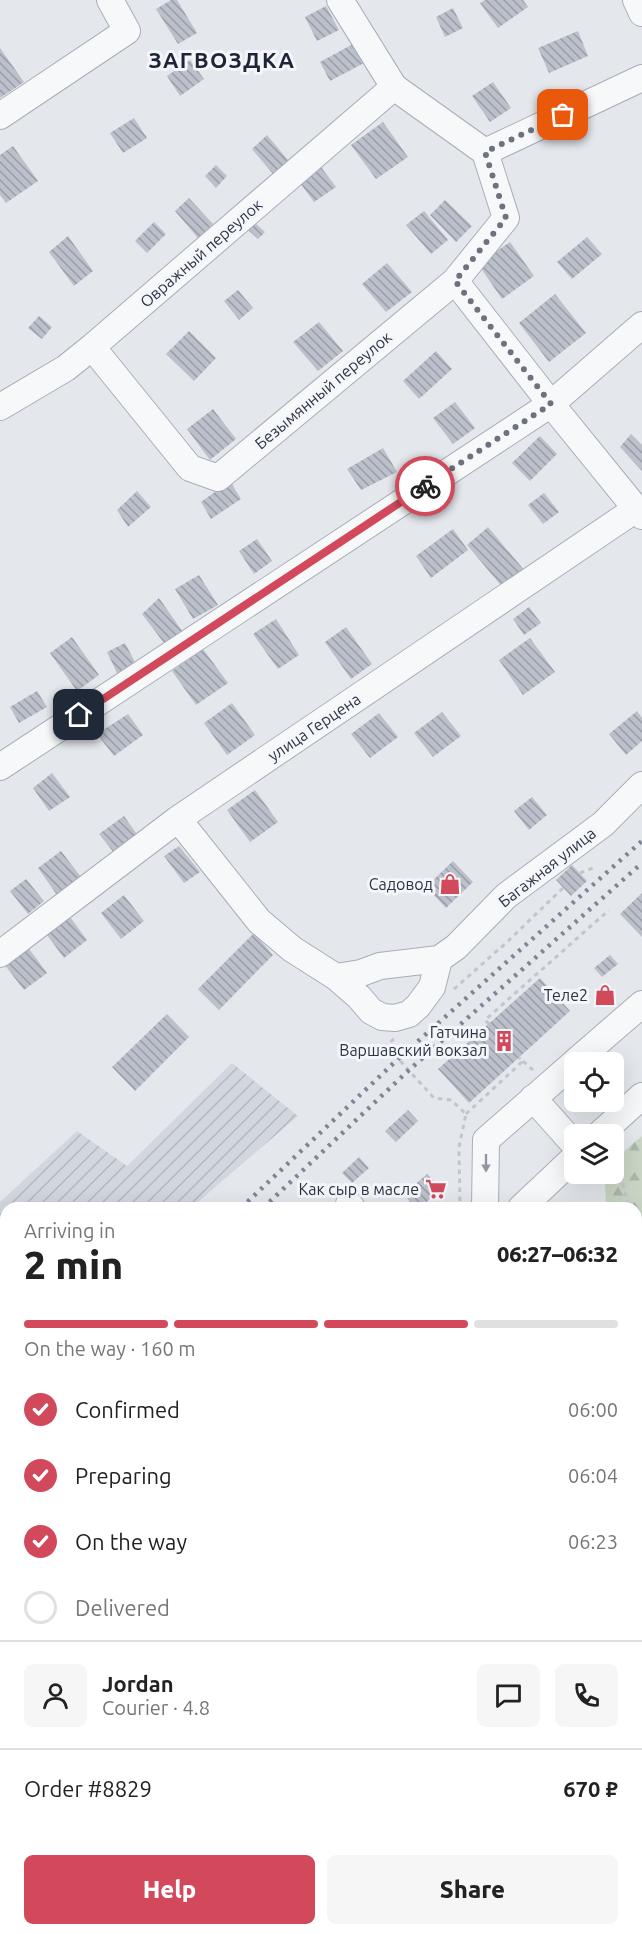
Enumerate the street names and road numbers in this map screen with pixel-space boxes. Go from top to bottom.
street label: Овражный переулок [136,195,266,311]
street label: Безымянный переулок [251,328,395,452]
street label: улица Герцена [264,689,364,765]
street label: Багажная улица [495,824,599,910]

